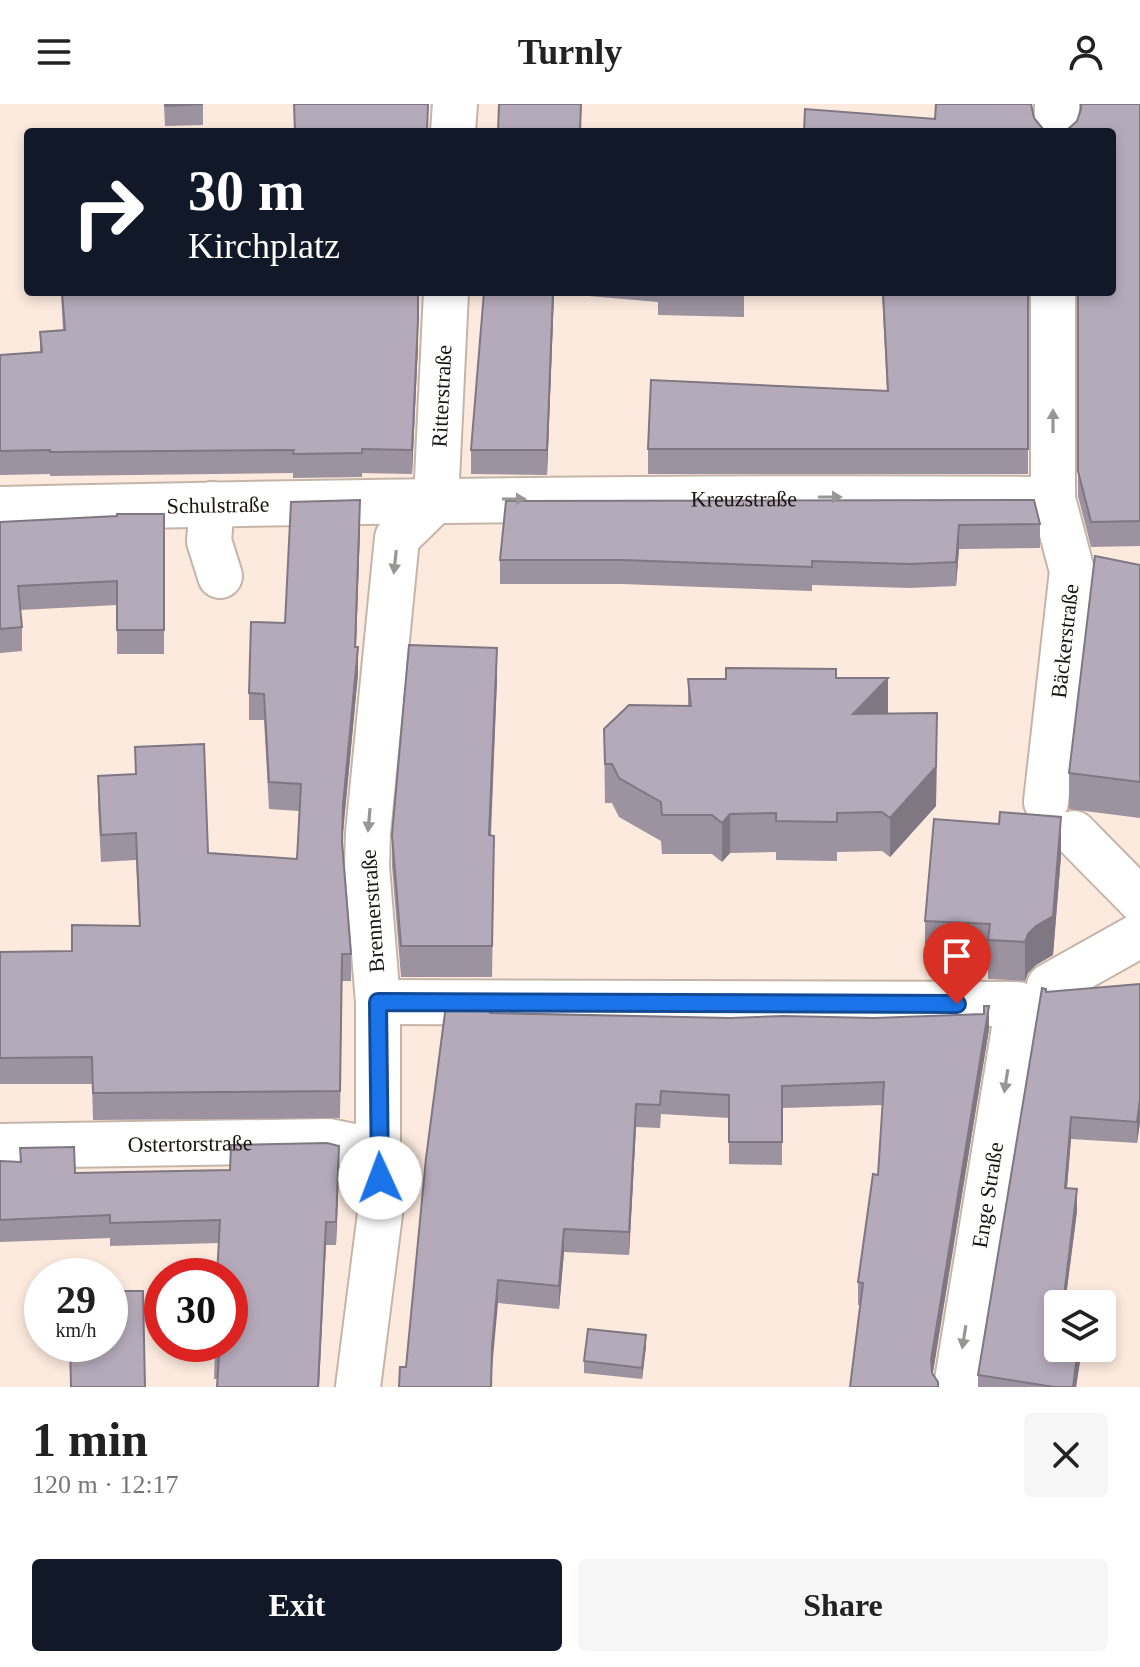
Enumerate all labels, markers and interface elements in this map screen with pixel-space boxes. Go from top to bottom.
icon: menu [32,30,76,74]
icon: person [1064,30,1108,74]
text: Turnly [518,32,622,72]
icon: right [56,160,160,264]
text: 30 m [188,160,305,222]
text: Kirchplatz [188,226,340,266]
street label: Ritterstraße [427,344,456,448]
one-way arrow [1047,408,1059,433]
street label: Kreuzstraße [691,486,797,512]
one-way arrow [818,491,843,503]
street label: Schulstraße [166,492,270,518]
one-way arrow [502,493,527,505]
one-way arrow [388,550,401,575]
street label: Bäckerstraße [1046,583,1083,700]
one-way arrow [362,808,375,833]
street label: Brennerstraße [356,849,389,973]
pin [923,922,991,1004]
icon: arrive [935,934,979,978]
one-way arrow [999,1069,1012,1094]
street label: Ostertorstraße [127,1130,253,1157]
position arrow [338,1136,422,1220]
street label: Enge Straße [967,1140,1008,1250]
speed limit sign: 30 [144,1258,248,1362]
text: 29 [56,1277,96,1322]
map controls [1044,1290,1116,1362]
button: layers [1044,1290,1116,1362]
text: km/h [55,1319,97,1341]
one-way arrow [957,1325,970,1350]
text: 1 min [32,1413,148,1466]
button: close [1024,1413,1108,1497]
text: 120 m · 12:17 [32,1470,179,1499]
button: Exit [32,1559,562,1651]
button: Share [578,1559,1108,1651]

